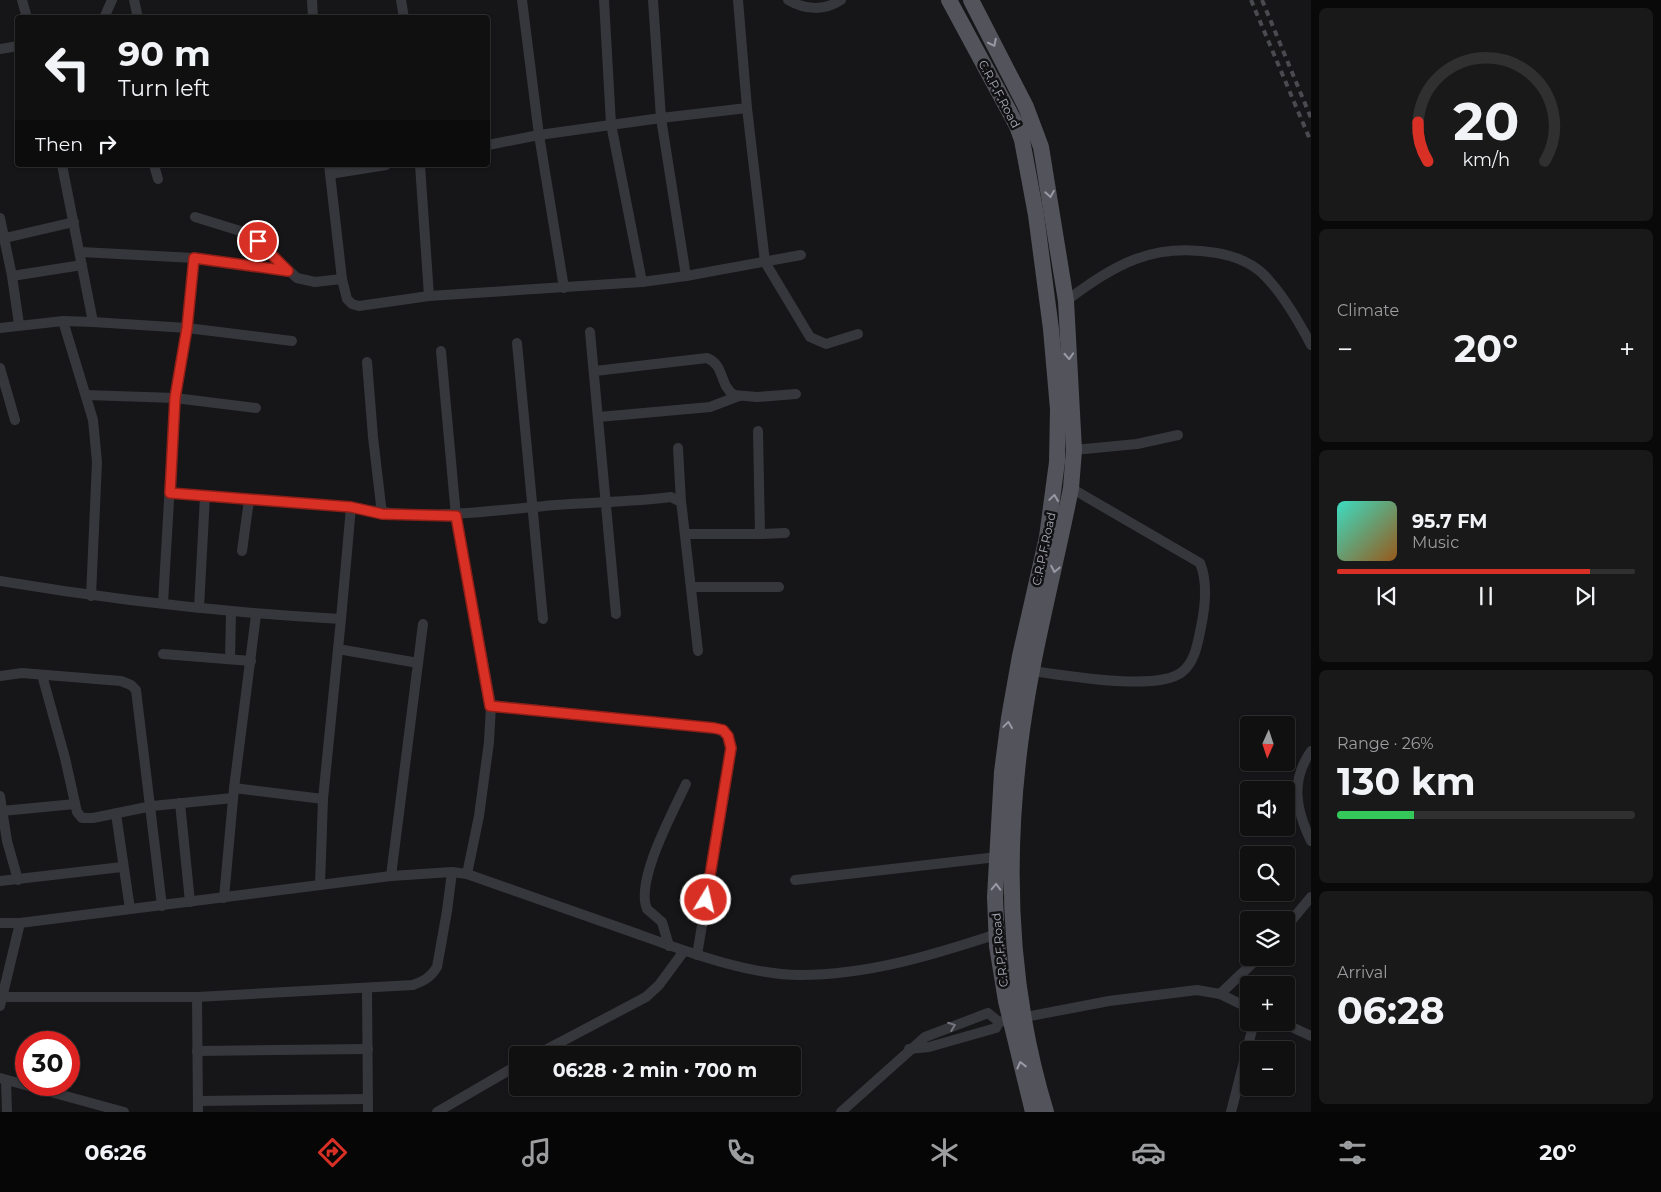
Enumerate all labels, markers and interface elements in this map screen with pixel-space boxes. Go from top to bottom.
text: 90 m [118,32,211,75]
icon: left [35,35,100,100]
one-way arrow [987,38,997,47]
street label: C.R.P.F.Road [975,57,1024,130]
text: Turn left [118,75,210,102]
text: 20 [1453,90,1519,153]
icon: right [93,130,121,158]
text: Then [35,133,83,156]
text: km/h [1462,149,1510,170]
one-way arrow [1044,191,1055,199]
pin [237,220,279,262]
icon: arrive [244,227,272,255]
text: Climate [1337,301,1399,320]
text: 20° [1454,325,1518,372]
text: − [1337,332,1353,366]
text: + [1619,332,1635,366]
one-way arrow [1064,352,1075,360]
one-way arrow [1048,493,1059,501]
text: 95.7 FM [1412,510,1488,533]
street label: C.R.P.F.Road [1028,511,1059,587]
text: Music [1412,533,1459,552]
one-way arrow [1050,564,1060,573]
icon: previous [1373,582,1401,610]
icon: pause [1472,582,1500,610]
icon: next [1571,582,1599,610]
north arrow [1240,716,1295,771]
map controls [1240,716,1295,1096]
one-way arrow [1002,721,1012,730]
text: Range · 26% [1337,734,1434,753]
text: 130 km [1337,758,1476,805]
button: sound [1240,781,1295,836]
button: search [1240,846,1295,901]
position arrow [679,873,731,925]
one-way arrow [990,883,1001,891]
button: layers [1240,911,1295,966]
street label: C.R.P.F.Road [988,912,1011,988]
text: Arrival [1337,963,1387,982]
button: + [1240,976,1295,1031]
text: 06:28 [1337,987,1444,1034]
one-way arrow [947,1022,956,1032]
speed limit sign: 30 [15,1031,80,1096]
button: − [1240,1041,1295,1096]
text: 06:28 · 2 min · 700 m [553,1059,757,1082]
one-way arrow [1016,1060,1027,1069]
icon: directions [315,1135,350,1170]
icon: music [519,1135,554,1170]
icon: phone [723,1135,758,1170]
icon: climate [927,1135,962,1170]
icon: car [1131,1135,1166,1170]
icon: filters [1335,1135,1370,1170]
text: 06:26 [85,1139,146,1166]
text: 20° [1539,1139,1576,1166]

